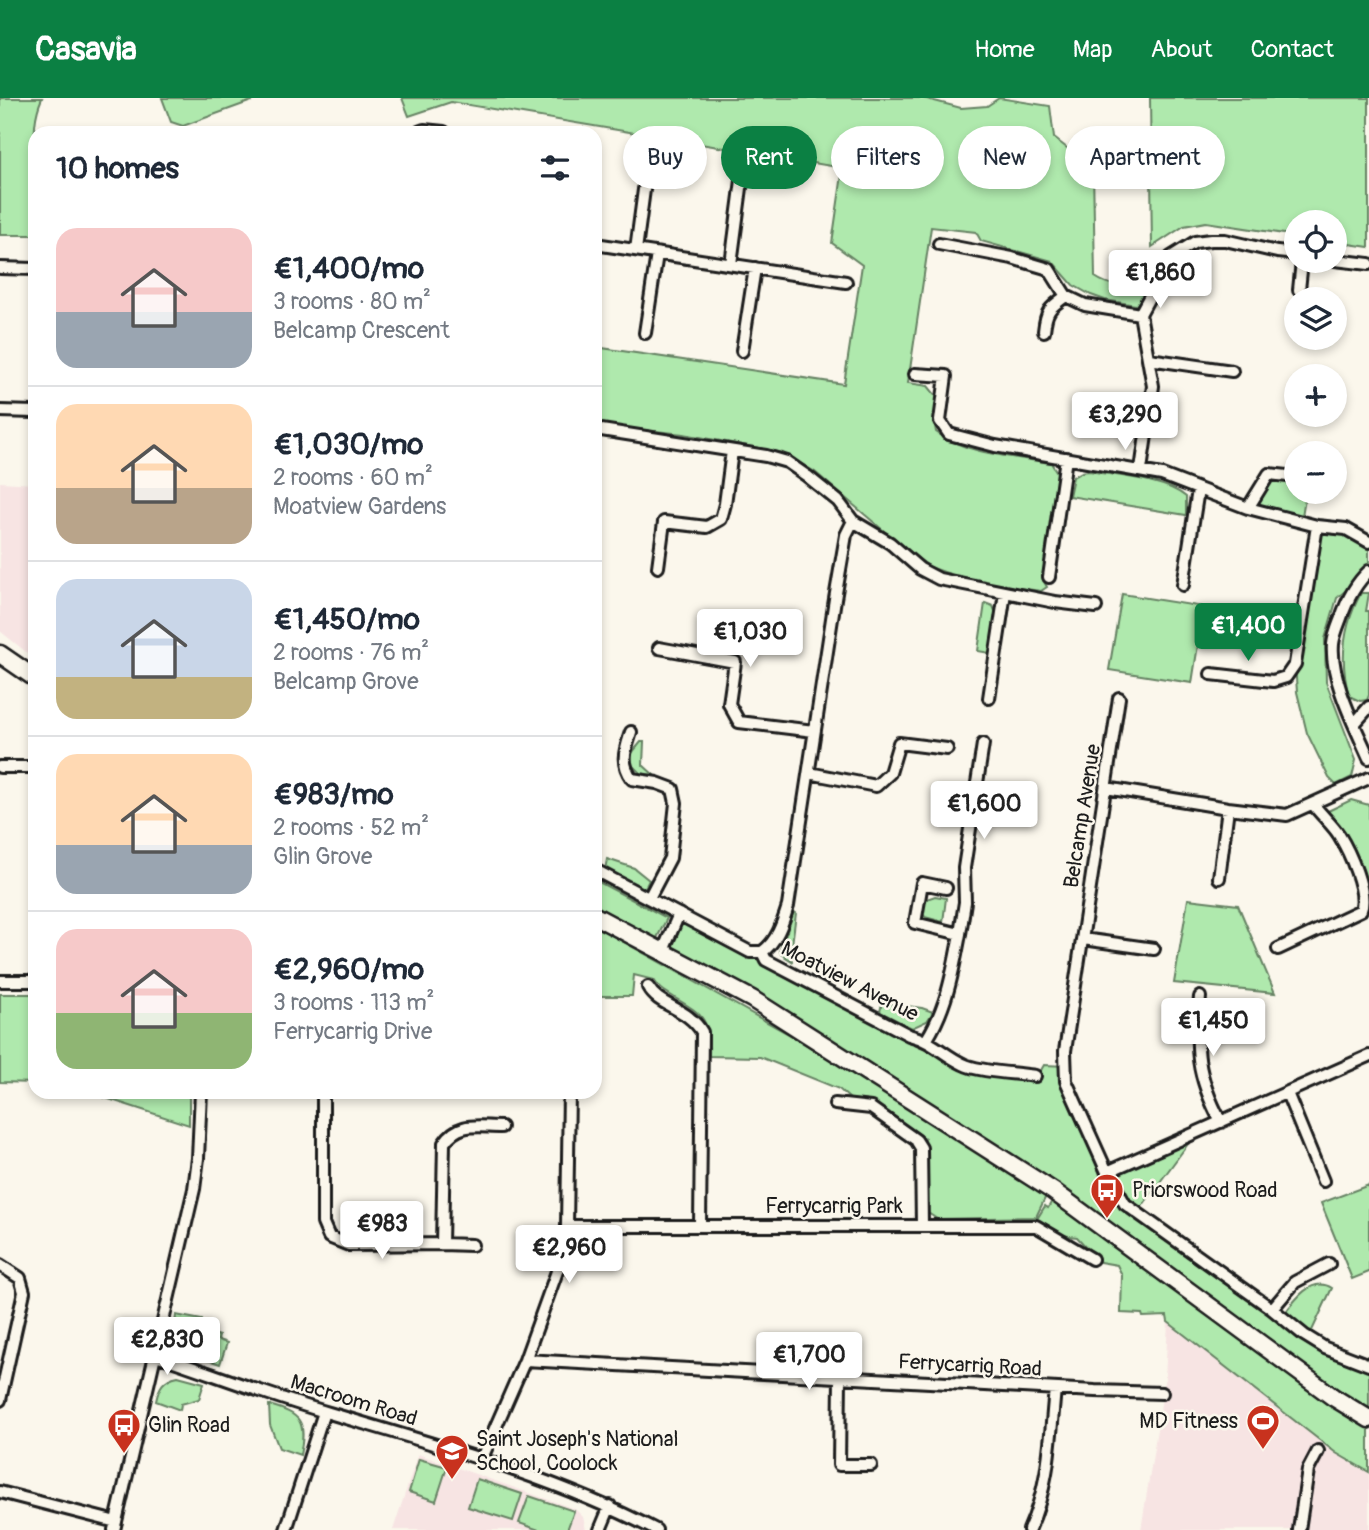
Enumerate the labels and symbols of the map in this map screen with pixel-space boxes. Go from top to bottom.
pin: €1,860 [1103,250,1217,310]
pin: €3,290 [1068,392,1182,452]
pin: €1,400 [1191,603,1305,663]
pin: €1,030 [693,610,807,669]
street label: Belcamp Avenue [1058,742,1107,890]
pin: €1,600 [927,782,1041,841]
street label: Moatview Avenue [776,935,924,1028]
pin: €1,450 [1156,998,1270,1058]
bus stop icon: Priorswood Road [1088,1171,1126,1220]
place label: Priorswood Road [1132,1177,1278,1204]
street label: Ferrycarrig Park [765,1193,903,1220]
pin: €983 [341,1202,423,1261]
pin: €2,960 [512,1226,626,1285]
pin: €2,830 [110,1318,224,1377]
pin: €1,700 [752,1332,866,1392]
street label: Ferrycarrig Road [897,1348,1043,1383]
street label: Macroom Road [287,1368,421,1433]
sports icon: MD Fitness [1244,1402,1282,1451]
bus stop icon: Glin Road [105,1406,143,1455]
place label: MD Fitness [1139,1408,1239,1435]
place label: Glin Road [148,1412,230,1439]
place label: Saint Joseph's National School, Coolock [476,1426,678,1477]
school or university icon: Saint Joseph's National School, Coolock [433,1432,471,1481]

